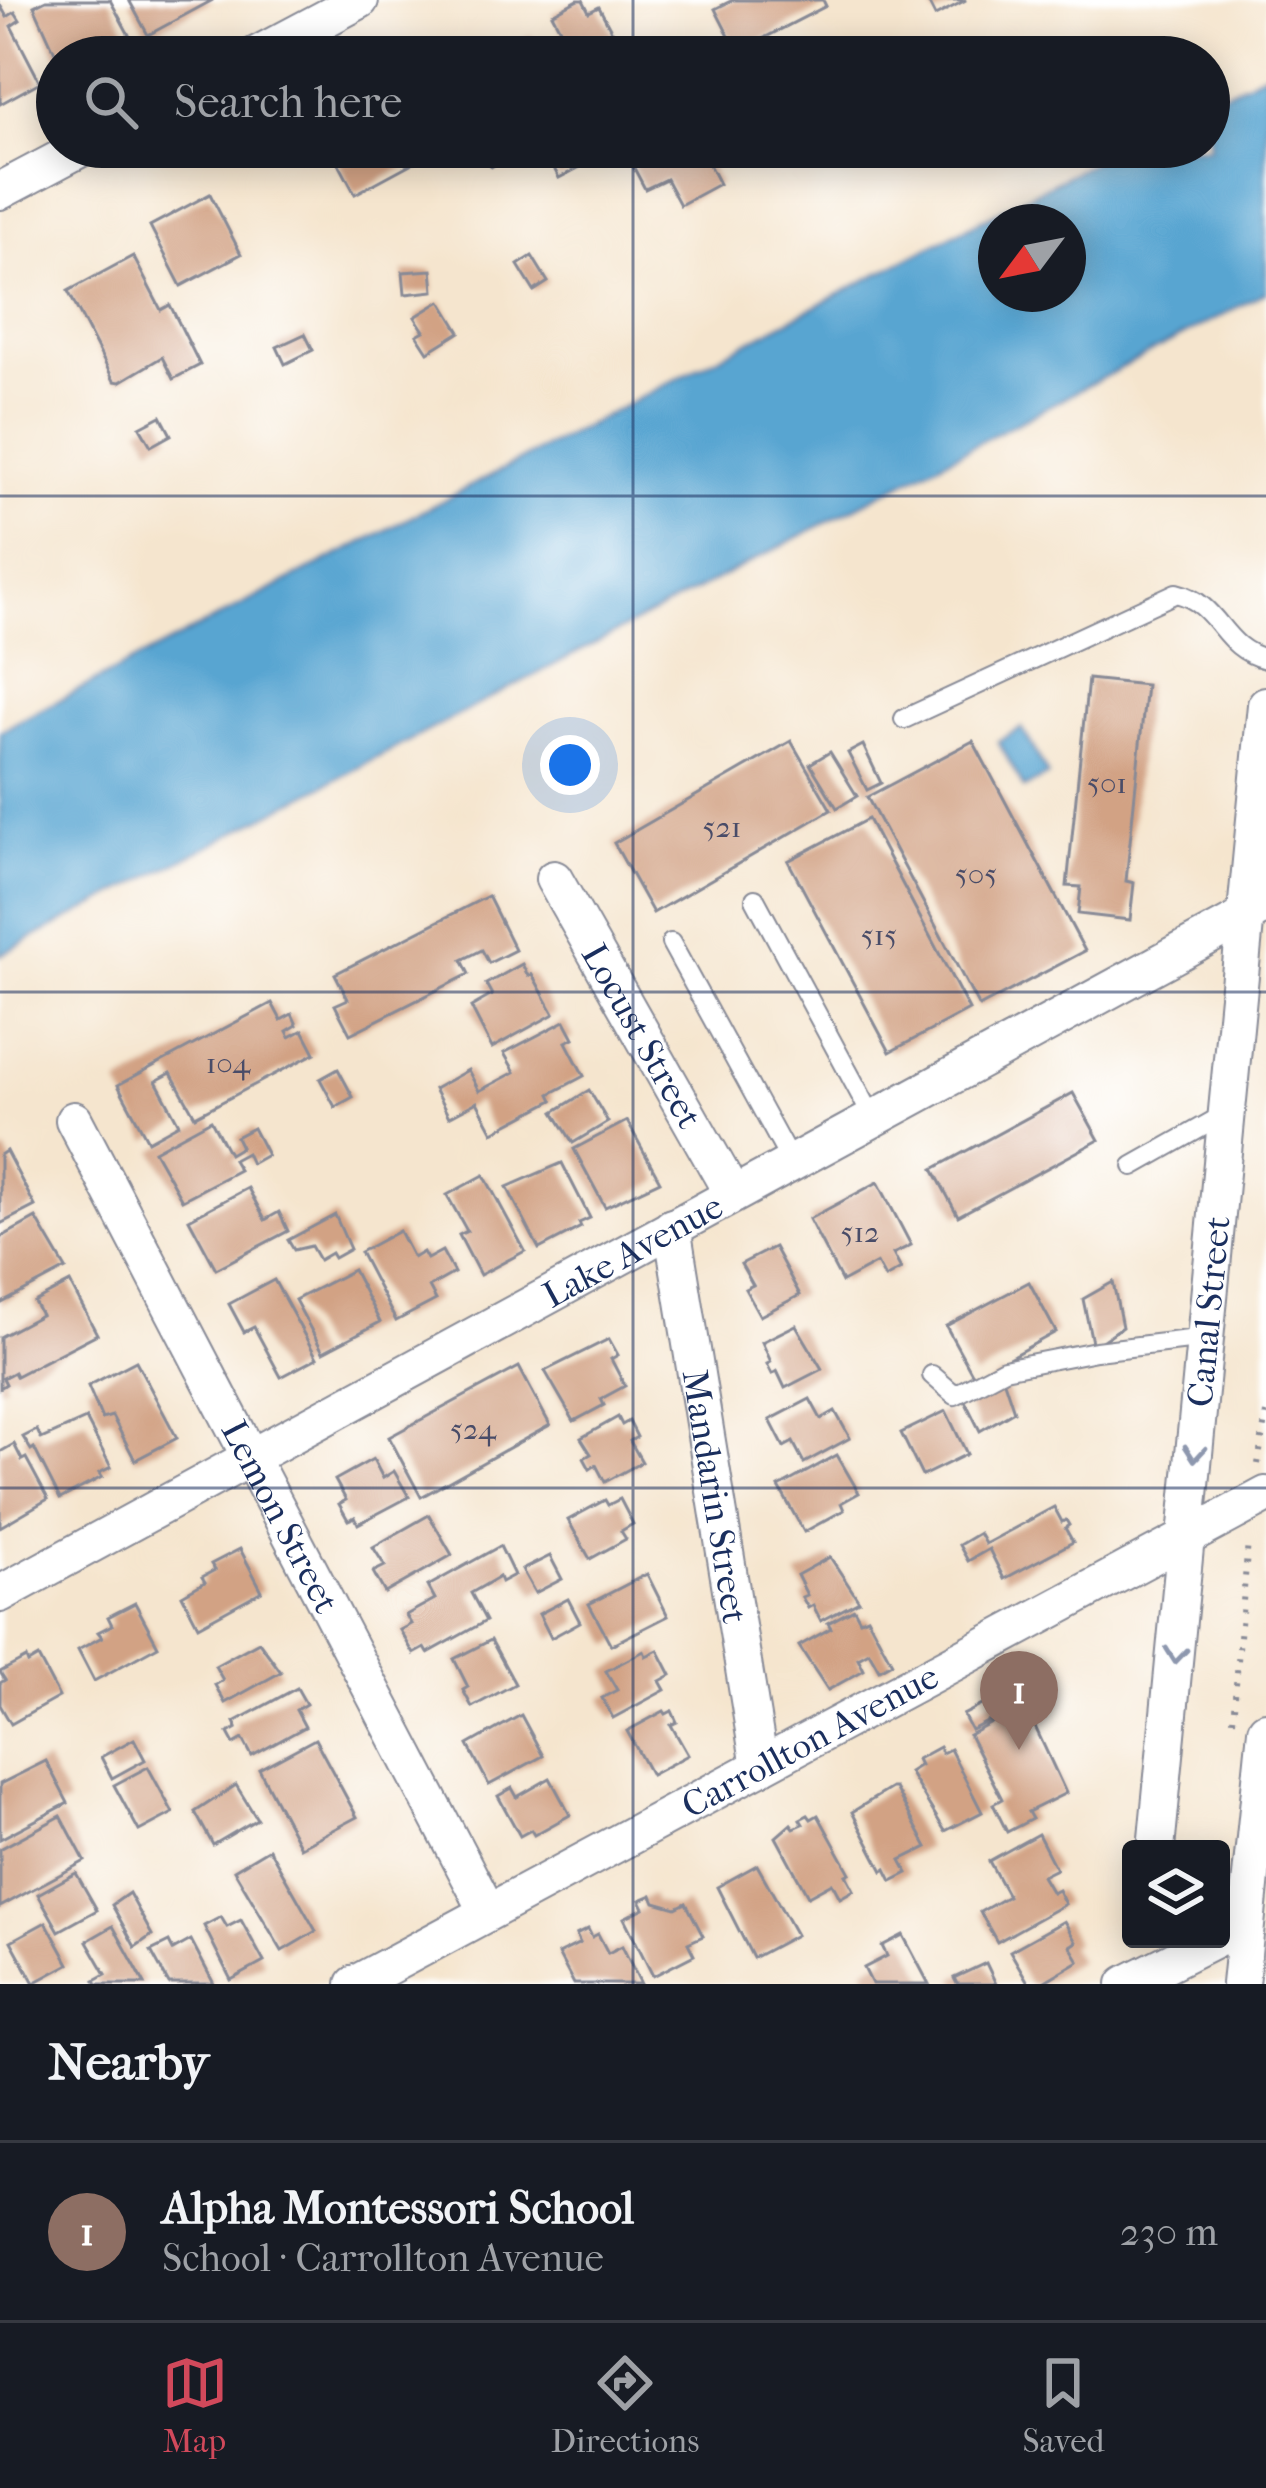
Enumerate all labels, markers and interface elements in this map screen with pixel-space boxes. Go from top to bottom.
search box [36,36,1230,168]
icon: search [78,69,144,135]
text: Search here [174,76,402,129]
north arrow [978,204,1086,312]
your location [540,735,600,795]
house number: 501 [1087,766,1127,801]
house number: 521 [702,810,742,845]
house number: 505 [955,857,997,892]
house number: 515 [861,918,897,953]
street label: Locust Street [573,936,711,1136]
house number: 104 [206,1046,252,1081]
street label: Lake Avenue [536,1185,730,1317]
street label: Canal Street [1179,1214,1239,1409]
house number: 512 [840,1215,880,1250]
street label: Mandarin Street [674,1367,756,1627]
house number: 524 [450,1412,497,1447]
street label: Lemon Street [213,1413,348,1620]
one-way arrow [1183,1444,1208,1463]
one-way arrow [1163,1645,1189,1665]
pin: 1 [980,1651,1058,1750]
street label: Carrollton Avenue [675,1655,945,1827]
map controls [1122,1840,1230,1948]
button: layers [1122,1840,1230,1948]
text: Nearby [48,2032,209,2092]
text: Alpha Montessori School [162,2182,634,2235]
text: 1 [80,2209,94,2255]
text: 230 m [1120,2209,1218,2255]
text: School · Carrollton Avenue [162,2235,604,2281]
tab: Map [162,2350,228,2461]
tab: Directions [551,2350,699,2461]
tab: Saved [1023,2350,1104,2461]

